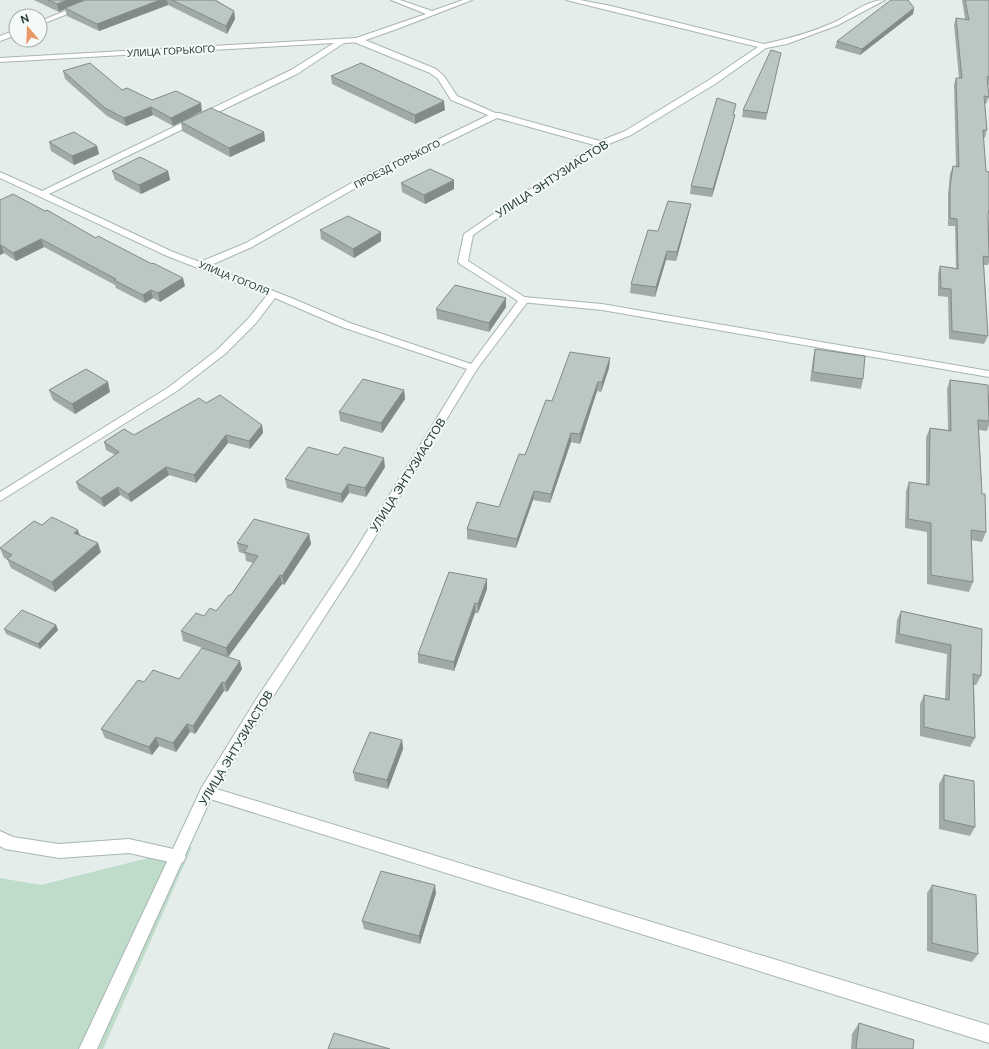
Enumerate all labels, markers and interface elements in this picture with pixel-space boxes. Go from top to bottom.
north arrow [8,8,48,48]
text: N [19,11,31,26]
street label: УЛИЦА ГОРЬКОГО [126,42,216,60]
street label: ПРОЕЗД ГОРЬКОГО [352,136,443,191]
street label: УЛИЦА ЭНТУЗИАСТОВ [492,136,612,222]
street label: УЛИЦА ГОГОЛЯ [197,258,271,298]
street label: УЛИЦА ЭНТУЗИАСТОВ [366,415,450,535]
street label: УЛИЦА ЭНТУЗИАСТОВ [195,687,277,809]

